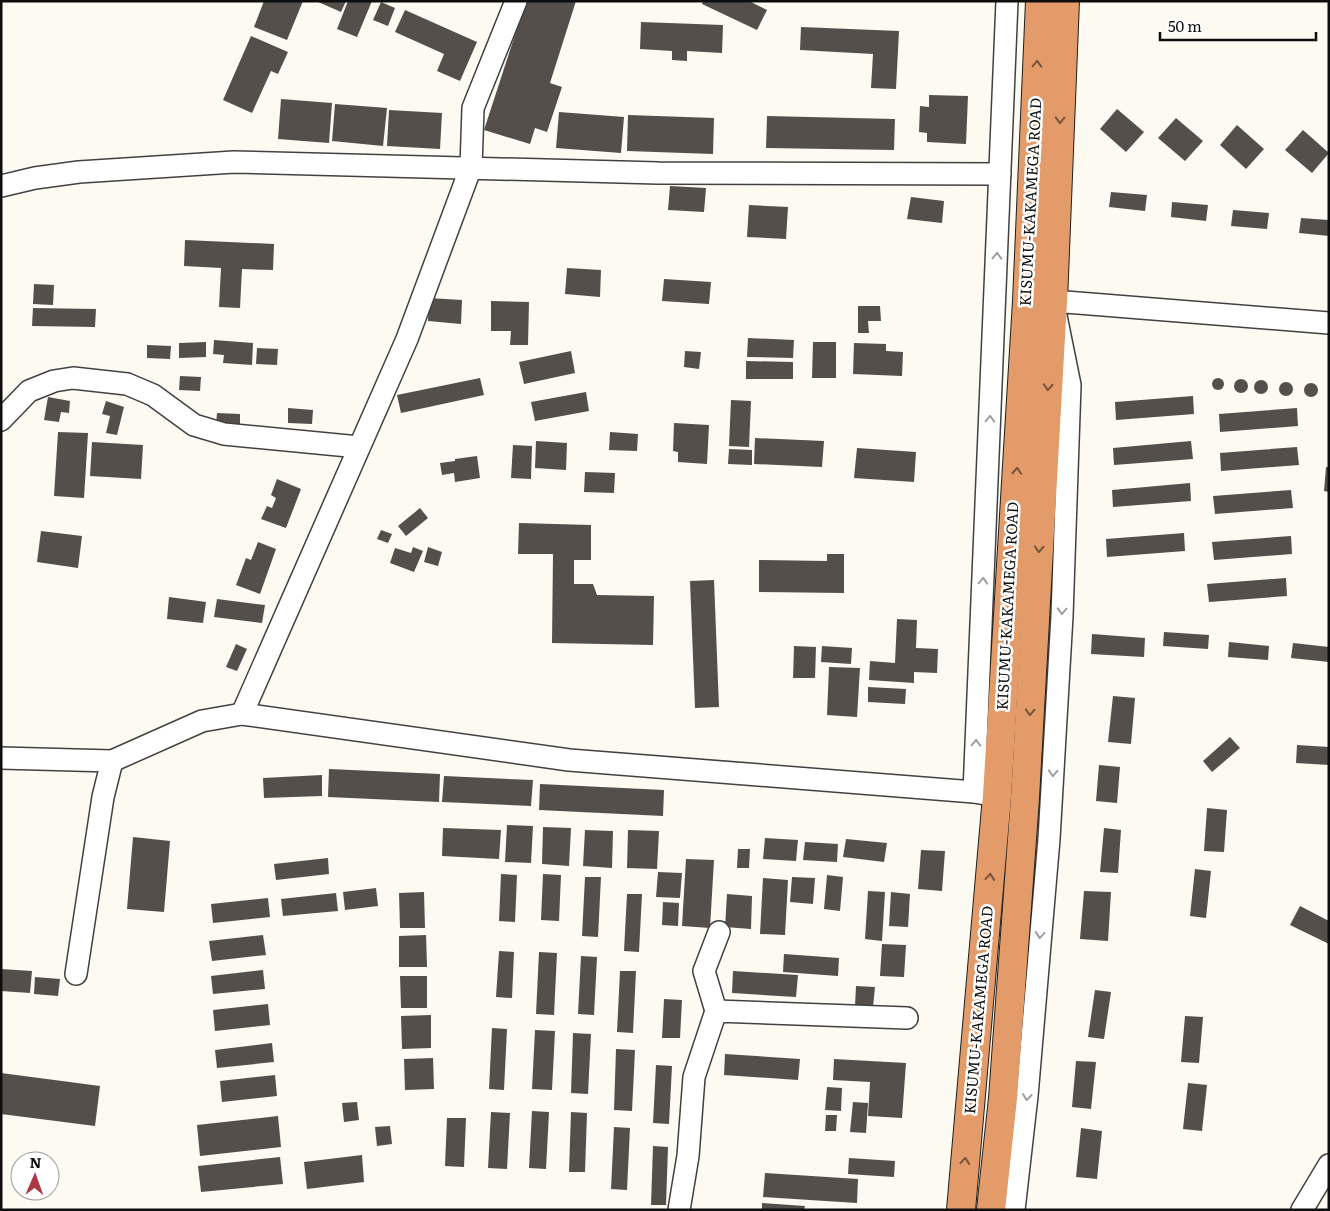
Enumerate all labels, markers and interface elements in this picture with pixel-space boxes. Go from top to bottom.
scale bar [1160,10,1316,42]
text: 50 m [1168,14,1202,37]
one-way arrow [1032,59,1042,67]
street label: KISUMU-KAKAMEGA ROAD [1013,97,1046,307]
one-way arrow [1054,116,1065,124]
one-way arrow [991,252,1002,260]
one-way arrow [1043,383,1054,391]
one-way arrow [984,414,995,422]
one-way arrow [1011,466,1022,474]
street label: KISUMU-KAKAMEGA ROAD [990,501,1023,711]
one-way arrow [1034,546,1045,554]
one-way arrow [977,577,988,585]
one-way arrow [1057,607,1068,615]
one-way arrow [1024,708,1035,716]
one-way arrow [970,739,981,747]
one-way arrow [1047,769,1058,777]
one-way arrow [984,873,995,881]
street label: KISUMU-KAKAMEGA ROAD [957,905,998,1115]
one-way arrow [1035,931,1046,939]
one-way arrow [1021,1093,1032,1101]
north arrow [10,1151,60,1201]
text: N [29,1152,42,1172]
one-way arrow [960,1157,971,1165]

